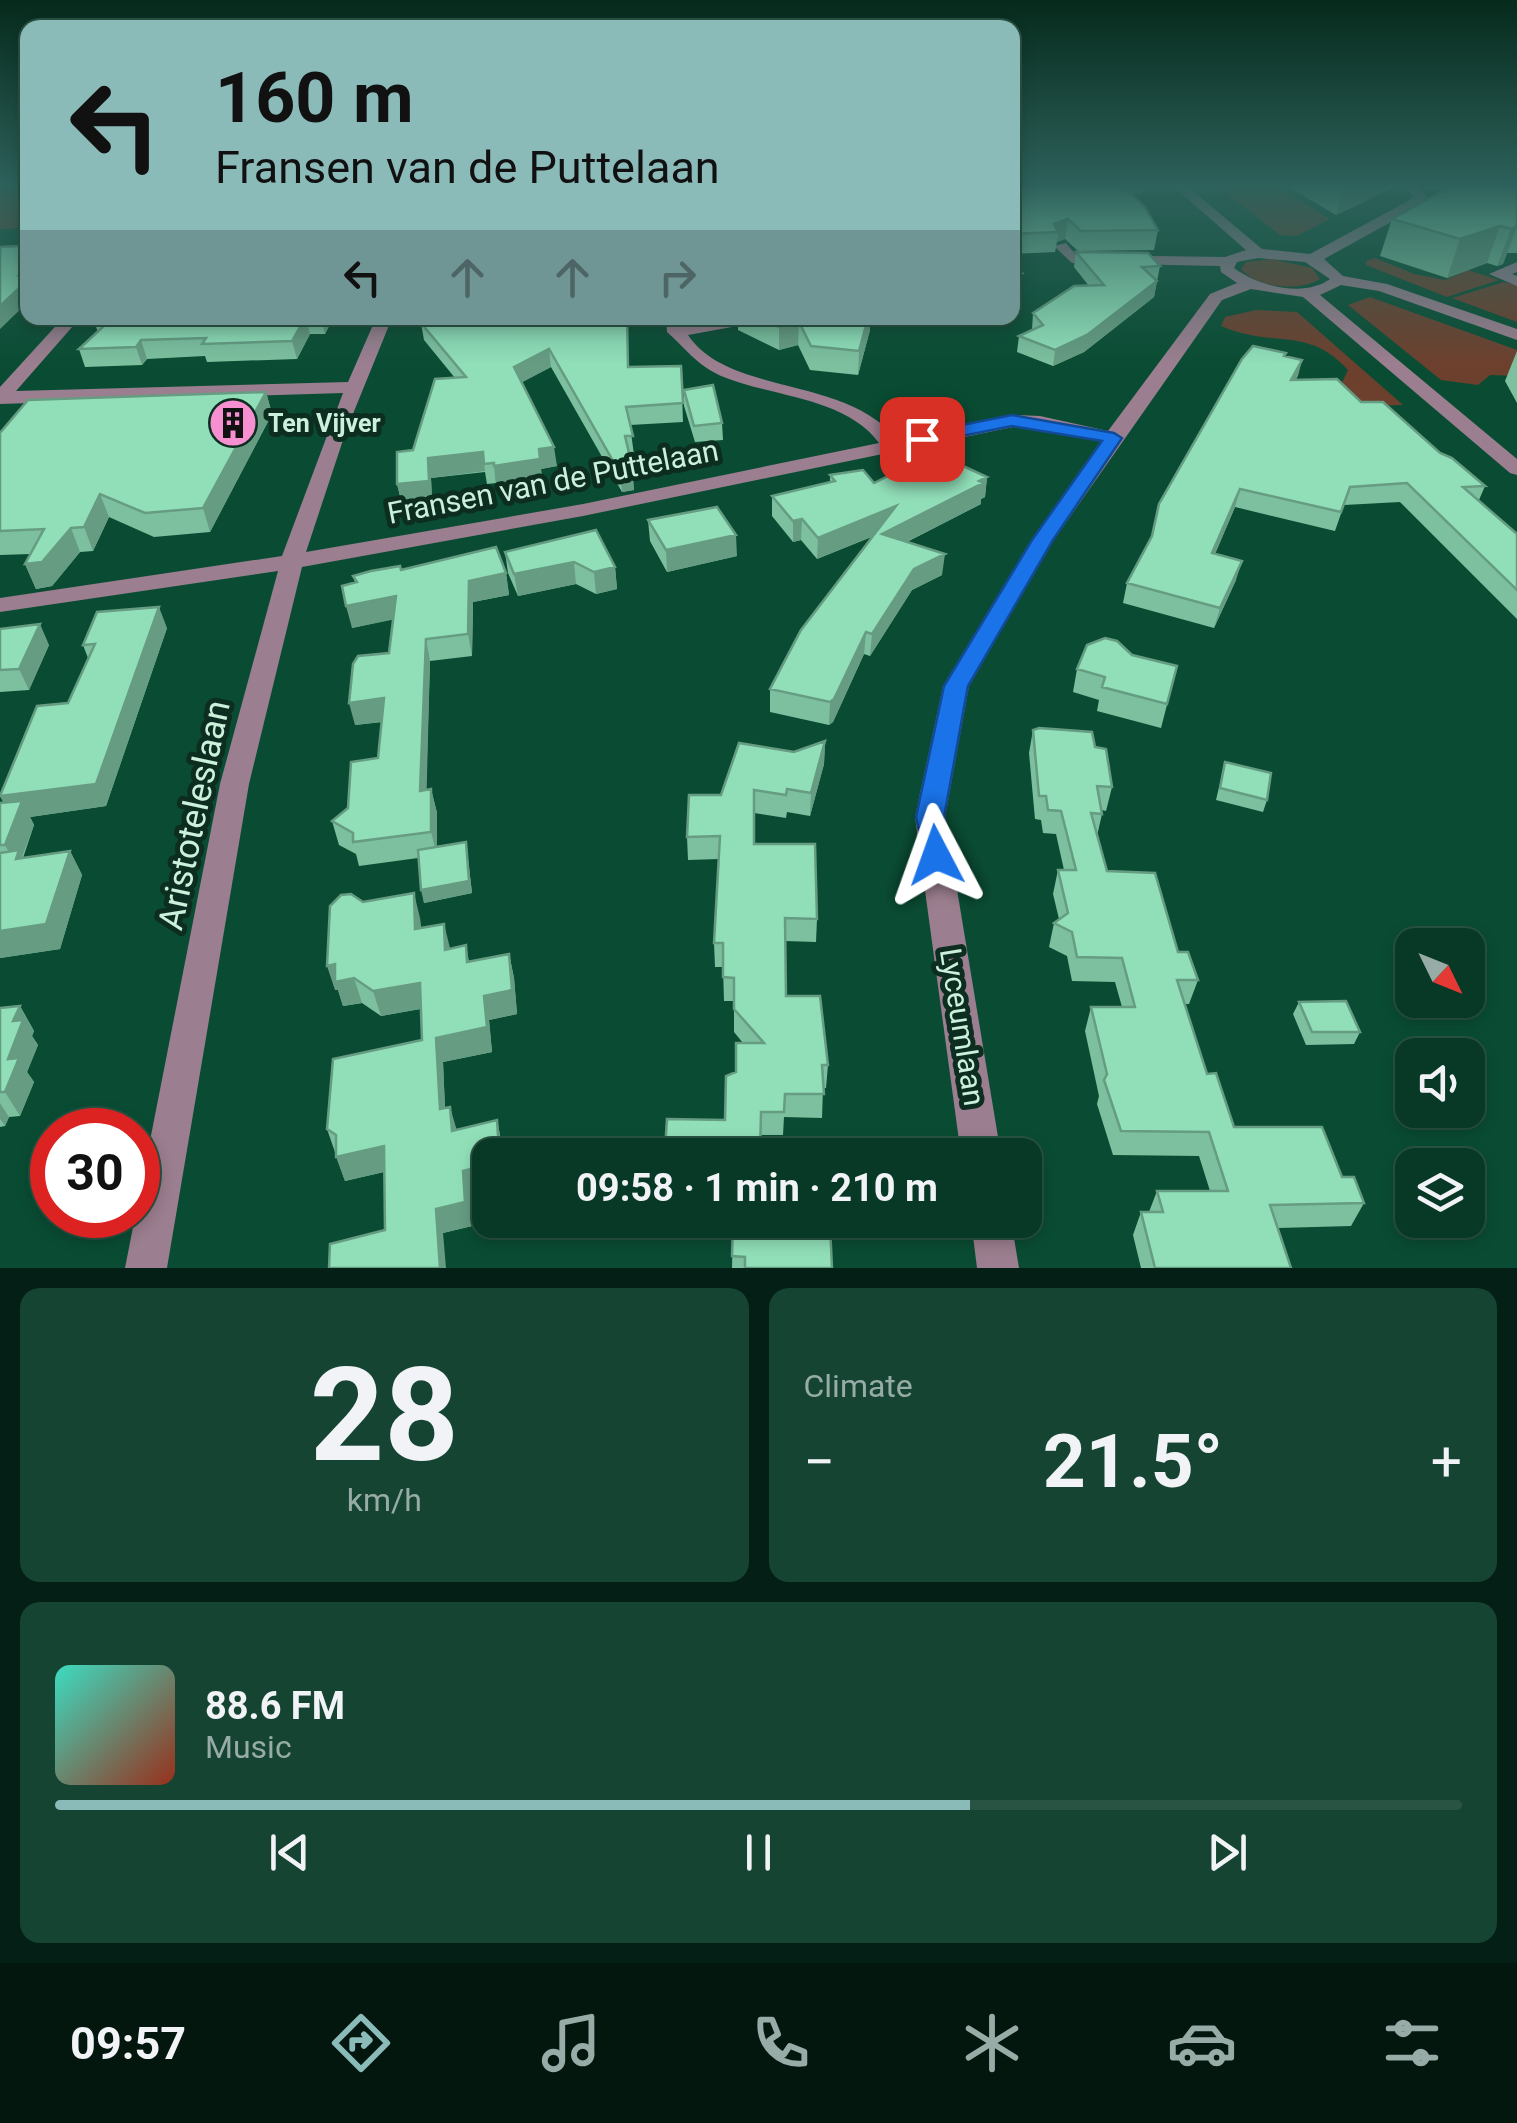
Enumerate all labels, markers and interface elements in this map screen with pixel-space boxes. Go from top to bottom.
text: 160 m [215,57,414,139]
icon: left [50,60,180,190]
text: Fransen van de Puttelaan [215,141,720,194]
icon: left [335,250,390,305]
icon: ahead [440,250,495,305]
icon: ahead [545,250,600,305]
icon: right [650,250,705,305]
building icon: Ten Vijver [207,397,259,449]
pin [880,397,965,482]
place label: Ten Vijver [268,409,381,438]
icon: arrive [895,412,950,467]
street label: Fransen van de Puttelaan [384,432,721,531]
street label: Aristoteleslaan [150,697,239,934]
position arrow [884,803,988,907]
north arrow [1395,928,1485,1018]
map controls [1395,928,1485,1238]
street label: Lyceumlaan [933,946,992,1108]
button: sound [1395,1038,1485,1128]
speed limit sign: 30 [30,1108,160,1238]
button: layers [1395,1148,1485,1238]
text: 09:58 · 1 min · 210 m [576,1166,938,1210]
text: 28 [310,1339,459,1492]
text: Climate [804,1367,913,1405]
text: 21.5° [1043,1417,1223,1505]
text: − [804,1430,835,1494]
text: + [1431,1430,1462,1494]
text: km/h [347,1481,422,1519]
text: 88.6 FM [205,1684,345,1728]
text: Music [205,1728,292,1766]
icon: previous [262,1825,317,1880]
icon: pause [731,1825,786,1880]
icon: next [1200,1825,1255,1880]
icon: directions [326,2008,396,2078]
icon: music [536,2008,606,2078]
icon: phone [746,2008,816,2078]
icon: climate [957,2008,1027,2078]
icon: car [1167,2008,1237,2078]
icon: filters [1377,2008,1447,2078]
text: 09:57 [70,2017,186,2070]

